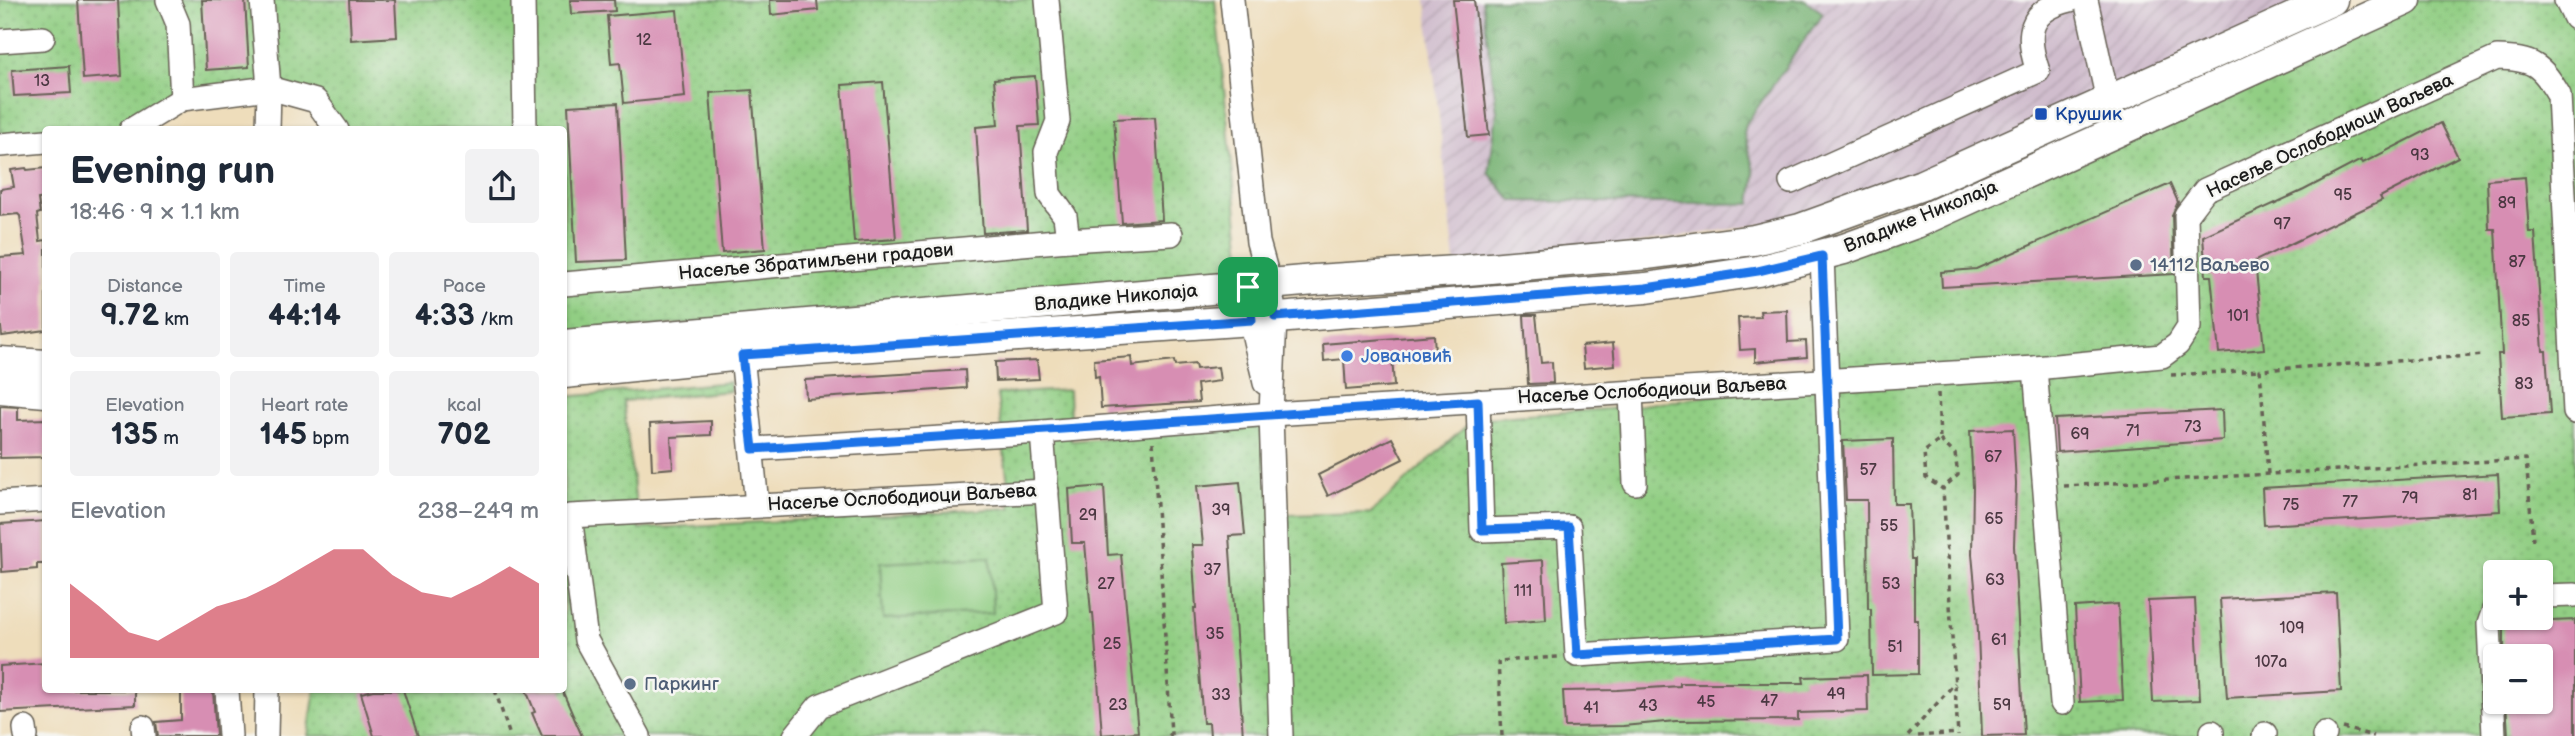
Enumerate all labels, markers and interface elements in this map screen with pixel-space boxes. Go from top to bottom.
house number: 12 [636,31,652,50]
street label: Насеље Ослободиоци Ваљева [2203,69,2457,203]
house number: 13 [34,72,50,91]
place label: Крушик [2055,103,2122,126]
marker: Крушик [2033,106,2049,122]
house number: 93 [2410,146,2430,165]
text: Evening run [70,149,275,194]
button: share [465,149,539,223]
street label: Владике Николаја [1841,176,2001,258]
house number: 95 [2334,186,2352,205]
house number: 89 [2498,194,2516,213]
text: 18:46 · 9 × 1.1 km [70,198,240,226]
house number: 97 [2273,215,2291,234]
street label: Насеље Збратимљени градови [678,239,954,285]
house number: 87 [2508,253,2526,272]
place label: 14112 Ваљево [2150,254,2269,277]
pin [1218,257,1278,317]
marker: 14112 Ваљево [2128,257,2144,273]
icon: arrive [1229,268,1267,306]
text: Distance [107,275,183,298]
text: Time [283,275,326,298]
text: Pace [443,275,486,298]
street label: Владике Николаја [1033,279,1199,317]
text: 9.72 [100,298,159,334]
text: 44:14 [268,298,341,334]
text: 4:33 [415,298,475,334]
house number: 101 [2227,307,2249,326]
text: km [159,308,189,331]
text: /km [475,308,514,331]
house number: 85 [2512,312,2530,331]
place label: Јовановић [1361,345,1452,368]
marker: Јовановић [1339,348,1355,364]
street label: Насеље Ослободиоци Ваљева [1517,372,1787,410]
house number: 83 [2514,375,2534,394]
text: Elevation [105,394,184,417]
text: Heart rate [261,394,348,417]
text: kcal [447,394,481,417]
text: 135 [111,417,158,453]
text: 145 [259,417,307,453]
text: 702 [438,417,491,453]
house number: 73 [2184,418,2202,437]
house number: 71 [2126,422,2140,441]
house number: 69 [2070,425,2090,444]
text: m [158,427,179,450]
text: bpm [307,427,350,450]
house number: 67 [1984,448,2002,467]
house number: 57 [1859,461,1877,480]
street label: Насеље Ослободиоци Ваљева [767,479,1037,517]
house number: 81 [2462,486,2478,505]
house number: 79 [2401,489,2419,508]
house number: 77 [2342,493,2358,512]
house number: 75 [2282,496,2300,515]
text: Elevation [70,497,166,525]
text: 238–249 m [417,497,539,525]
house number: 39 [1211,501,1231,520]
house number: 29 [1079,506,1097,525]
house number: 65 [1985,510,2003,529]
house number: 55 [1880,517,1898,536]
map controls [2483,560,2553,714]
button: + [2483,560,2553,630]
house number: 37 [1203,561,1221,580]
house number: 63 [1985,571,2005,590]
house number: 27 [1097,575,1115,594]
house number: 53 [1881,575,1901,594]
house number: 111 [1514,582,1532,601]
house number: 109 [2280,619,2304,638]
house number: 35 [1205,625,1225,644]
house number: 61 [1991,631,2007,650]
house number: 25 [1103,635,1121,654]
house number: 51 [1887,638,1903,657]
button: − [2483,644,2553,714]
house number: 107a [2255,653,2287,672]
place label: Паркинг [644,673,720,696]
marker: Паркинг [622,676,638,692]
house number: 49 [1826,685,1846,704]
house number: 33 [1211,686,1231,705]
house number: 47 [1760,692,1778,711]
house number: 45 [1697,693,1715,712]
house number: 23 [1109,696,1128,715]
house number: 59 [1993,696,2011,715]
house number: 43 [1638,697,1658,716]
house number: 41 [1583,699,1599,718]

